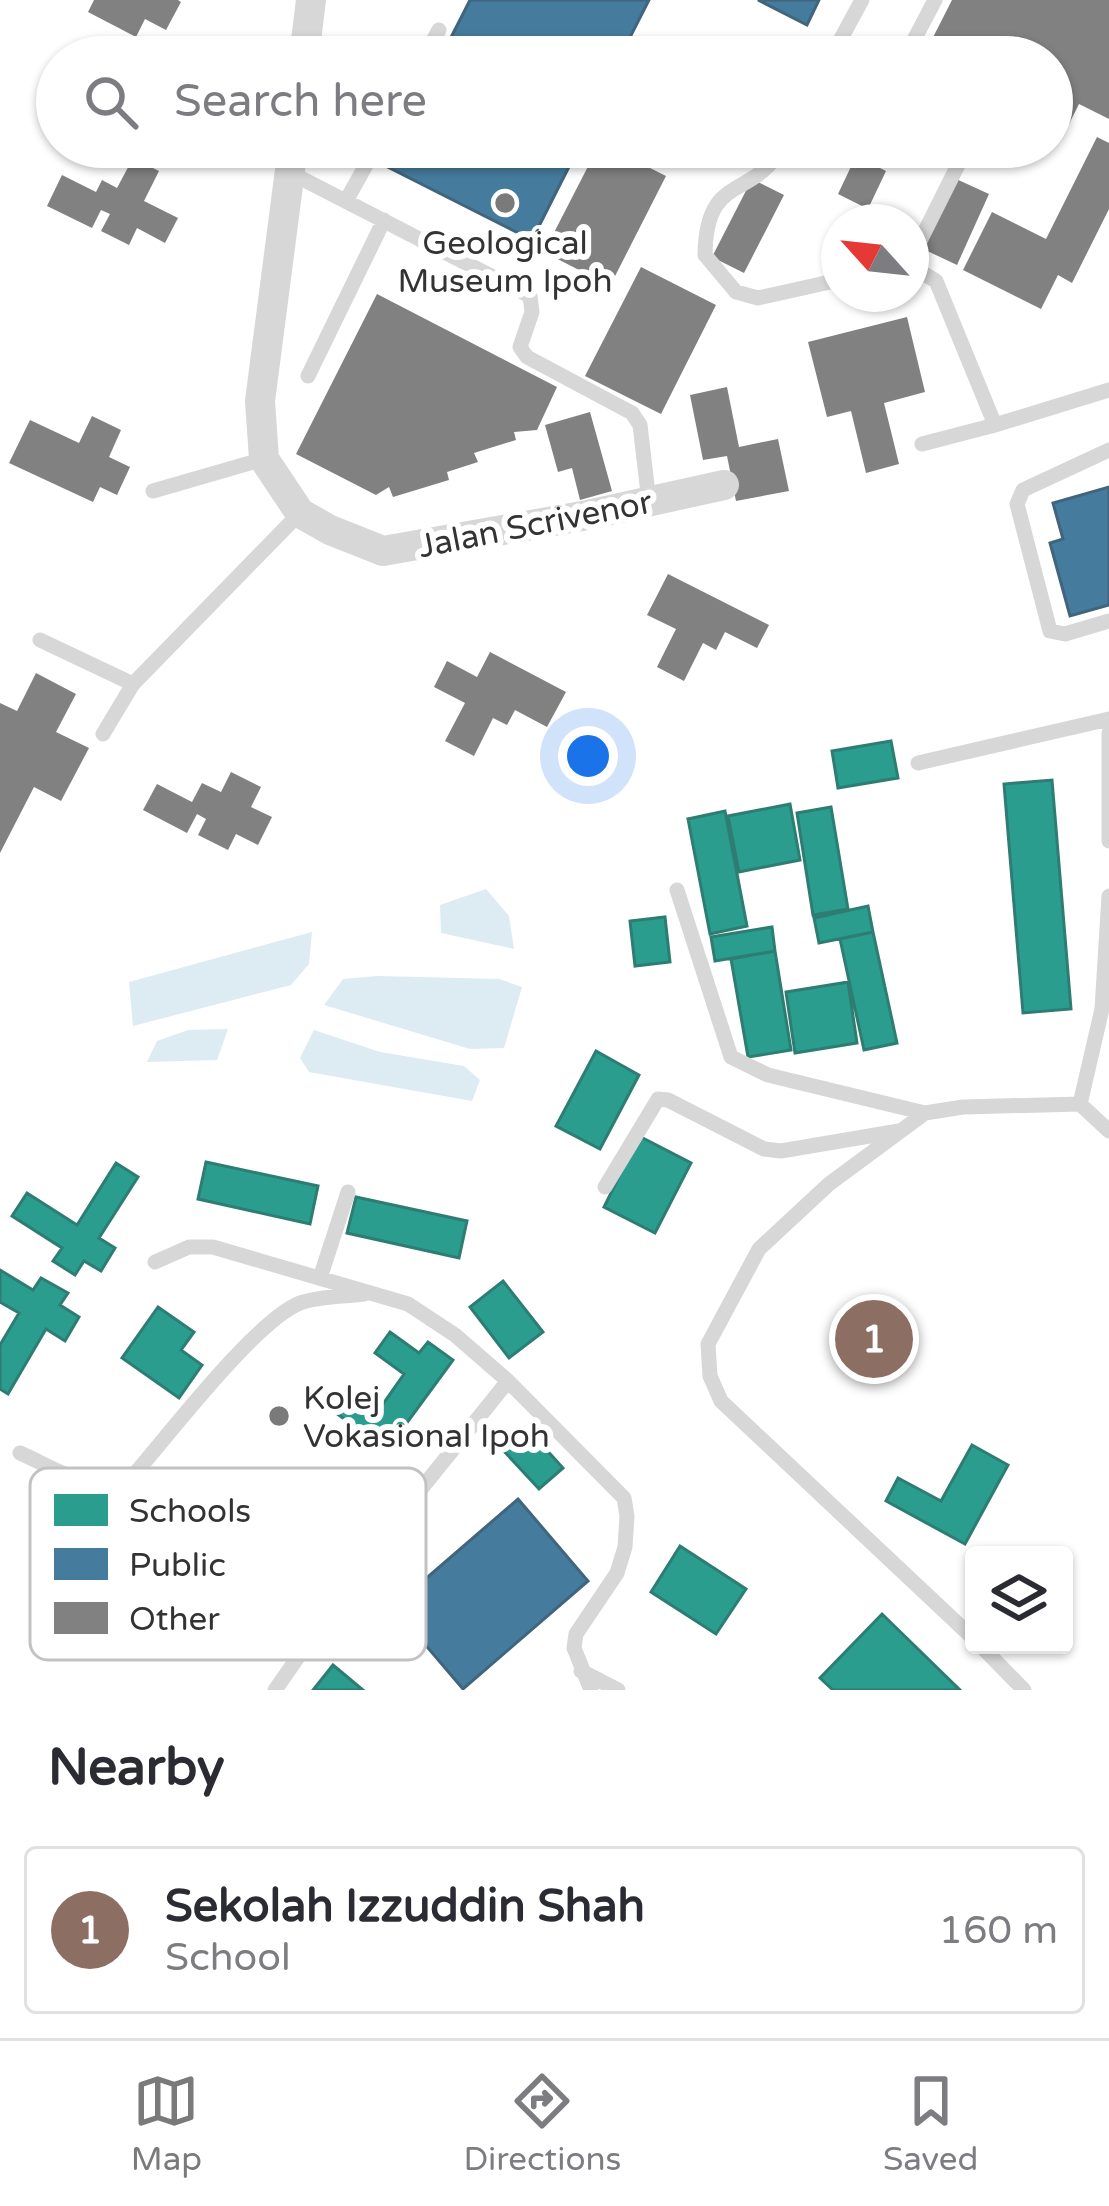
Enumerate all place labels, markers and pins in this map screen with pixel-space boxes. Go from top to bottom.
marker: Geological Museum Ipoh [492,190,518,216]
place label: Geological Museum Ipoh [397,224,613,301]
pin: 1 [835,1294,913,1384]
place label: Kolej Vokasional Ipoh [303,1379,550,1456]
marker: Kolej Vokasional Ipoh [266,1403,292,1429]

